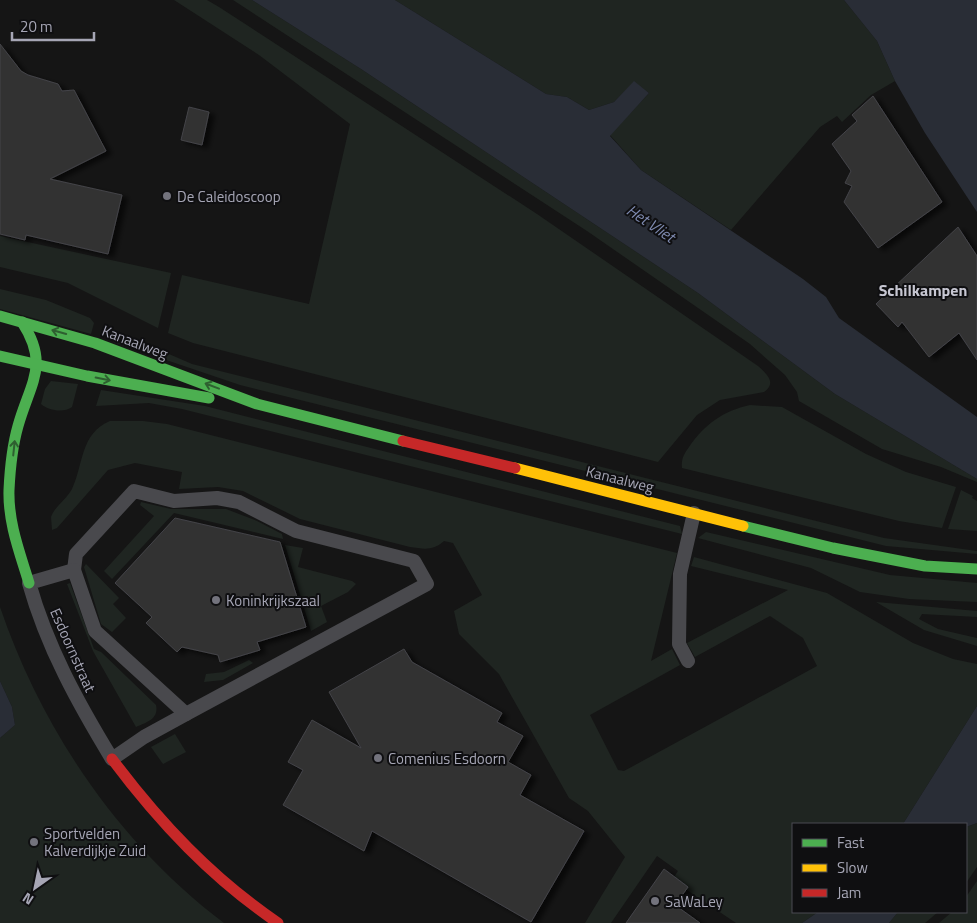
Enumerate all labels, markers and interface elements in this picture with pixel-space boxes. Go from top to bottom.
scale bar [12,10,95,42]
text: 20 m [20,15,53,38]
place label: De Caleidoscoop [177,185,281,208]
marker: De Caleidoscoop [161,190,173,202]
water label: Het Vliet [622,198,682,249]
district label: Schilkampen [879,278,967,302]
street label: Kanaalweg [99,319,172,365]
one-way arrow [51,327,67,337]
one-way arrow [94,375,110,385]
one-way arrow [205,381,220,390]
one-way arrow [9,440,19,456]
street label: Kanaalweg [584,459,657,499]
place label: Koninkrijkszaal [226,589,320,612]
marker: Koninkrijkszaal [210,594,222,606]
street label: Esdoornstraat [44,604,102,696]
place label: Comenius Esdoorn [388,747,506,770]
marker: Comenius Esdoorn [372,752,384,764]
place label: Sportvelden Kalverdijkje Zuid [44,822,146,862]
legend [792,823,967,913]
text: Fast [837,831,865,854]
marker: Sportvelden Kalverdijkje Zuid [28,836,40,848]
text: Slow [837,856,868,879]
north arrow [10,863,60,913]
text: Jam [837,881,861,904]
text: N [18,888,37,911]
place label: SaWaLey [665,890,723,913]
marker: SaWaLey [649,895,661,907]

